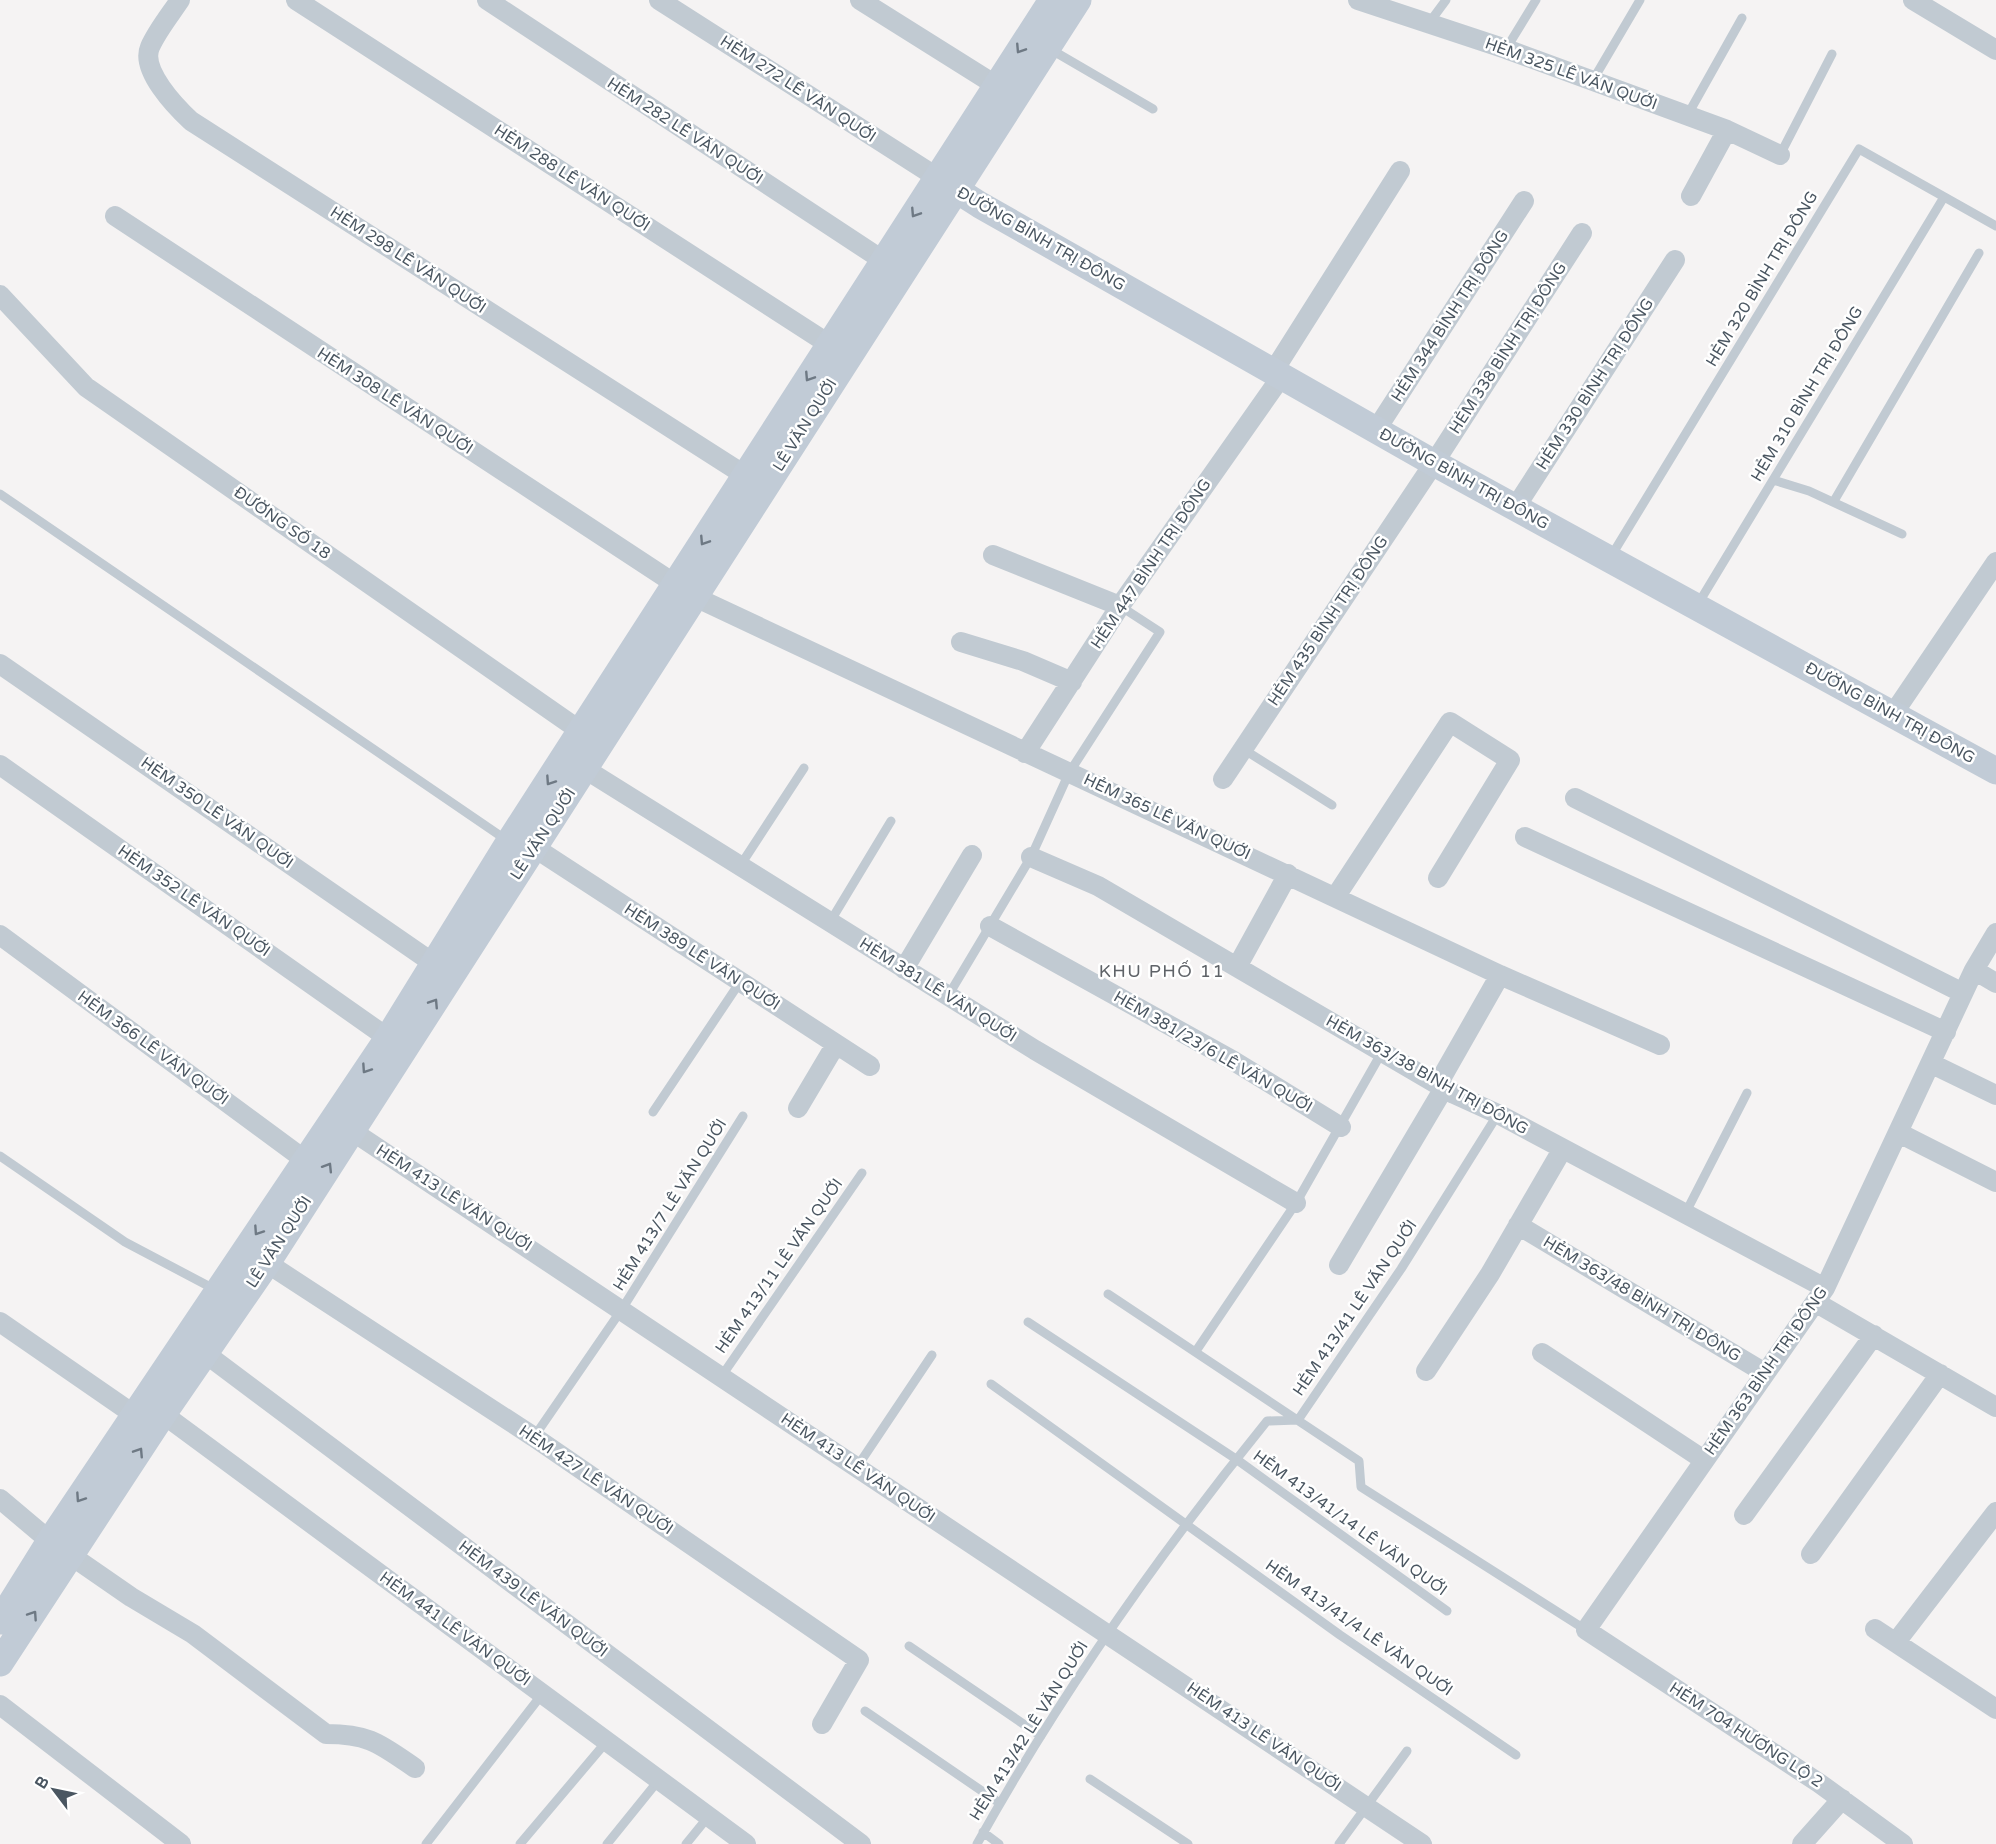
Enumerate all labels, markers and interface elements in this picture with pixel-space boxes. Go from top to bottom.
street label: HẺM 272 LÊ VĂN QUỚI [716,31,880,147]
street label: HẺM 325 LÊ VĂN QUỚI [1482,34,1660,114]
one-way arrow [1016,43,1028,53]
street label: HẺM 282 LÊ VĂN QUỚI [603,73,767,189]
street label: HẺM 288 LÊ VĂN QUỚI [490,120,654,236]
street label: ĐƯỜNG BÌNH TRỊ ĐÔNG [953,183,1129,295]
street label: HẺM 320 BÌNH TRỊ ĐÔNG [1702,188,1822,370]
street label: HẺM 298 LÊ VĂN QUỚI [326,202,490,318]
one-way arrow [911,207,922,218]
street label: HẺM 344 BÌNH TRỊ ĐÔNG [1387,226,1513,406]
street label: HẺM 338 BÌNH TRỊ ĐÔNG [1445,258,1571,438]
street label: HẺM 330 BÌNH TRỊ ĐÔNG [1532,294,1658,474]
street label: HẺM 310 BÌNH TRỊ ĐÔNG [1747,303,1867,485]
street label: HẺM 308 LÊ VĂN QUỚI [313,343,477,459]
one-way arrow [805,371,817,381]
street label: LÊ VĂN QUỚI [769,375,841,475]
street label: ĐƯỜNG BÌNH TRỊ ĐÔNG [1376,424,1552,534]
street label: HẺM 447 BÌNH TRỊ ĐÔNG [1087,475,1215,653]
street label: ĐƯỜNG SỐ 18 [230,482,334,564]
street label: HẺM 435 BÌNH TRỊ ĐÔNG [1264,532,1392,710]
one-way arrow [700,534,711,545]
street label: ĐƯỜNG BÌNH TRỊ ĐÔNG [1802,658,1978,768]
street label: HẺM 350 LÊ VĂN QUỚI [137,753,297,873]
street label: HẺM 365 LÊ VĂN QUỚI [1080,770,1254,864]
one-way arrow [546,774,557,785]
street label: LÊ VĂN QUỚI [506,784,580,884]
street label: HẺM 352 LÊ VĂN QUỚI [114,841,274,961]
street label: HẺM 389 LÊ VĂN QUỚI [620,899,784,1015]
street label: HẺM 381 LÊ VĂN QUỚI [856,933,1020,1047]
district label: KHU PHỐ 11 [1099,960,1225,982]
street label: HẺM 366 LÊ VĂN QUỚI [74,986,232,1110]
street label: HẺM 381/23/6 LÊ VĂN QUỚI [1110,987,1316,1117]
one-way arrow [427,999,439,1009]
street label: HẺM 363/38 BÌNH TRỊ ĐÔNG [1322,1011,1532,1139]
one-way arrow [363,1063,374,1074]
street label: HẺM 413/7 LÊ VĂN QUỚI [609,1115,731,1295]
street label: HẺM 413 LÊ VĂN QUỚI [372,1140,536,1256]
one-way arrow [321,1163,333,1173]
street label: HẺM 413/11 LÊ VĂN QUỚI [711,1175,847,1357]
street label: LÊ VĂN QUỚI [242,1192,316,1292]
street label: HẺM 413/41 LÊ VĂN QUỚI [1289,1216,1421,1400]
one-way arrow [254,1225,265,1236]
street label: HẺM 363/48 BÌNH TRỊ ĐÔNG [1540,1232,1744,1366]
street label: HẺM 363 BÌNH TRỊ ĐÔNG [1700,1283,1832,1459]
street label: HẺM 413 LÊ VĂN QUỚI [777,1409,939,1527]
street label: HẺM 427 LÊ VĂN QUỚI [515,1421,677,1539]
street label: HẺM 413/41/14 LÊ VĂN QUỚI [1249,1446,1451,1600]
one-way arrow [132,1447,143,1458]
one-way arrow [75,1492,87,1502]
street label: HẺM 439 LÊ VĂN QUỚI [454,1536,612,1662]
street label: HẺM 413/41/4 LÊ VĂN QUỚI [1261,1556,1457,1700]
street label: HẺM 441 LÊ VĂN QUỚI [376,1567,534,1691]
one-way arrow [26,1611,37,1622]
street label: HẺM 413/42 LÊ VĂN QUỚI [965,1637,1093,1825]
street label: HẺM 413 LÊ VĂN QUỚI [1183,1678,1345,1796]
street label: HẺM 704 HƯƠNG LỘ 2 [1665,1678,1827,1792]
north arrow [24,1760,84,1820]
text: B [31,1773,54,1793]

